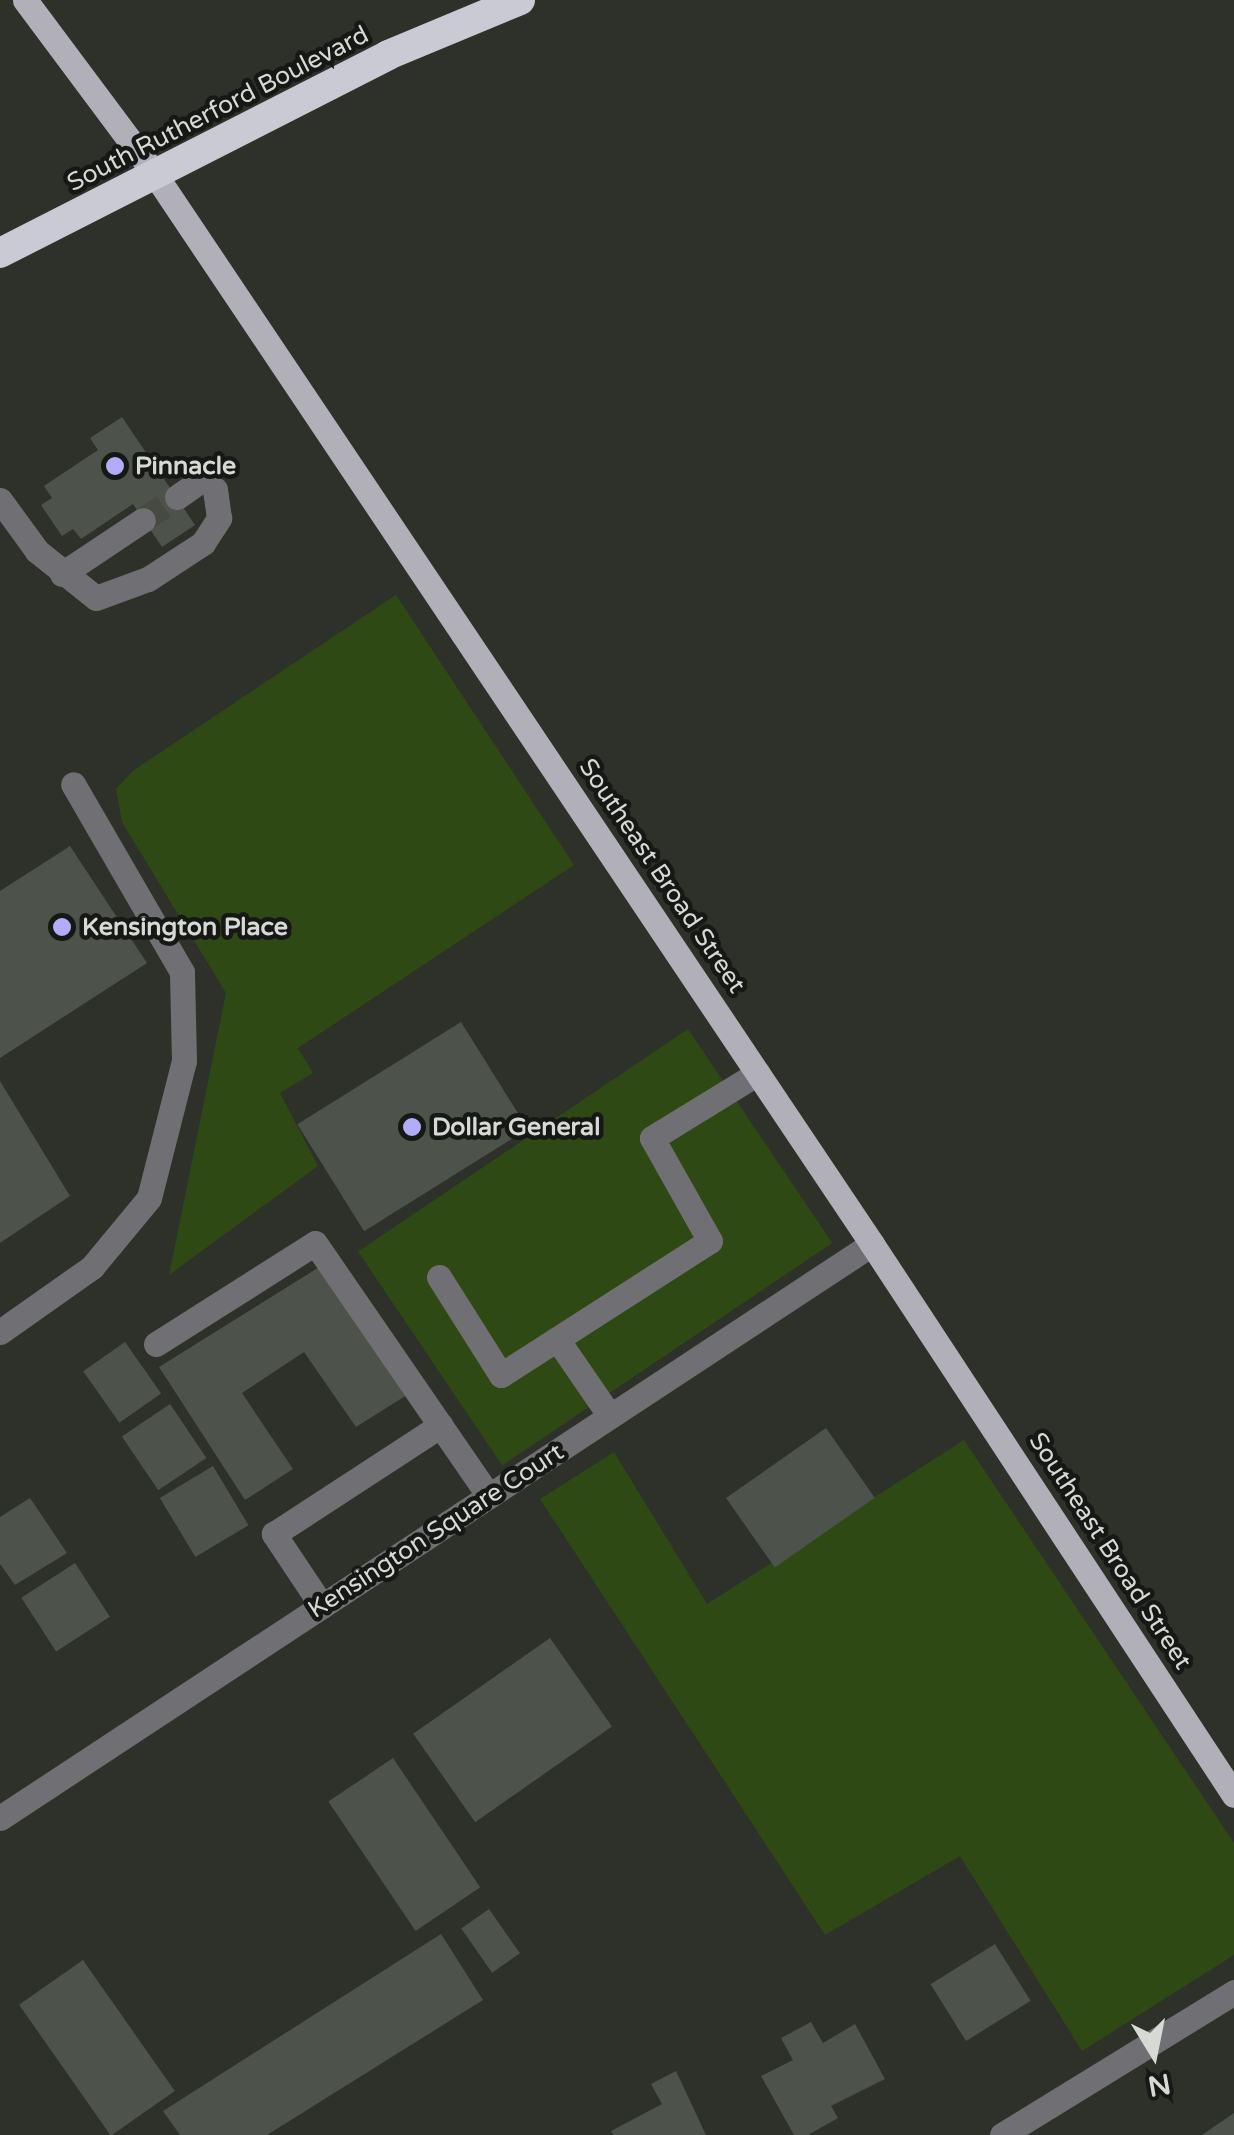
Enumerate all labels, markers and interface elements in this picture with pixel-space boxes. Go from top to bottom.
street label: South Rutherford Boulevard [62,20,374,198]
place label: Pinnacle [135,451,236,481]
marker: Pinnacle [104,455,126,477]
street label: Southeast Broad Street [572,753,752,999]
place label: Kensington Place [82,912,288,942]
marker: Kensington Place [51,916,73,938]
place label: Dollar General [432,1112,600,1142]
marker: Dollar General [401,1116,423,1138]
street label: Southeast Broad Street [1022,1427,1198,1675]
street label: Kensington Square Court [303,1437,569,1625]
north arrow [1104,2005,1204,2105]
text: N [1145,2066,1173,2103]

